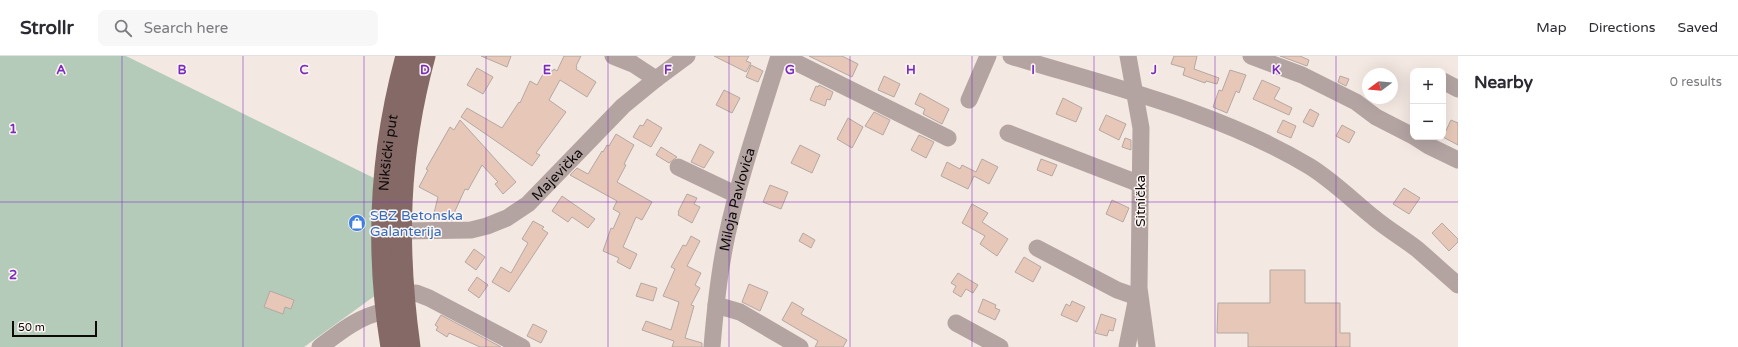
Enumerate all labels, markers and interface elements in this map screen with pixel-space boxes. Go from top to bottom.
search box [98,10,378,46]
text: Strollr [20,17,74,39]
icon: search [112,17,134,39]
text: Search here [144,19,228,37]
text: Map [1536,19,1567,36]
text: Directions [1589,19,1656,36]
text: Saved [1678,19,1718,36]
text: A [56,62,66,78]
text: B [177,62,187,78]
text: C [299,62,309,78]
text: D [420,62,430,78]
text: E [543,62,551,78]
text: F [664,62,672,78]
text: G [785,62,795,78]
text: H [906,62,916,78]
text: I [1031,62,1035,78]
text: J [1150,62,1157,78]
text: K [1272,62,1281,78]
north arrow [1362,68,1398,104]
map controls [1410,68,1446,140]
button: + [1410,68,1446,104]
text: Nearby [1474,72,1533,93]
text: 0 results [1670,74,1722,90]
button: − [1410,104,1446,140]
street label: Nikšićki put [375,112,402,192]
text: 1 [9,121,17,137]
street label: Majevička [528,145,587,204]
street label: Miloja Pavlovića [716,146,759,253]
street label: Sitnička [1132,175,1149,227]
place label: SBZ Betonska Galanterija [370,207,463,240]
shop icon: SBZ Betonska Galanterija [347,213,367,233]
text: 2 [9,267,17,283]
scale bar [12,319,97,338]
text: 50 m [18,321,45,334]

